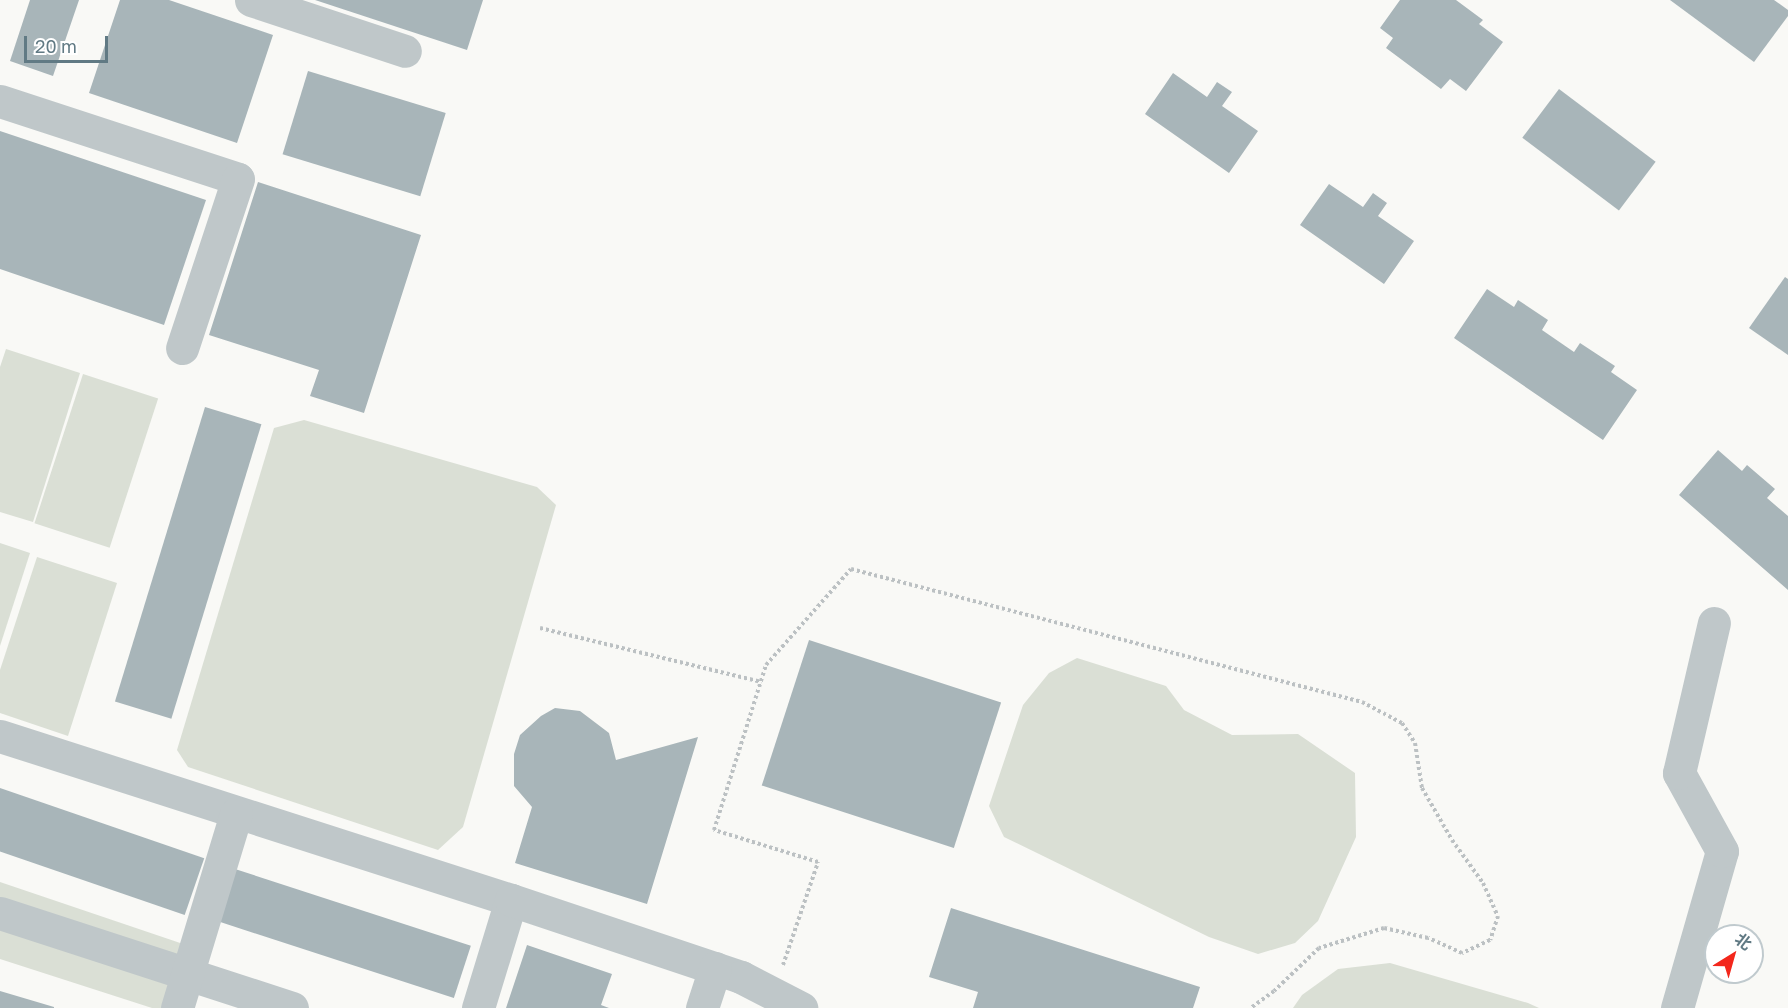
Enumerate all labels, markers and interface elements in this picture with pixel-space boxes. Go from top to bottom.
scale bar [27,24,111,62]
text: 20 m [35,35,77,57]
north arrow [1704,924,1764,984]
text: 北 [1731,928,1756,954]

